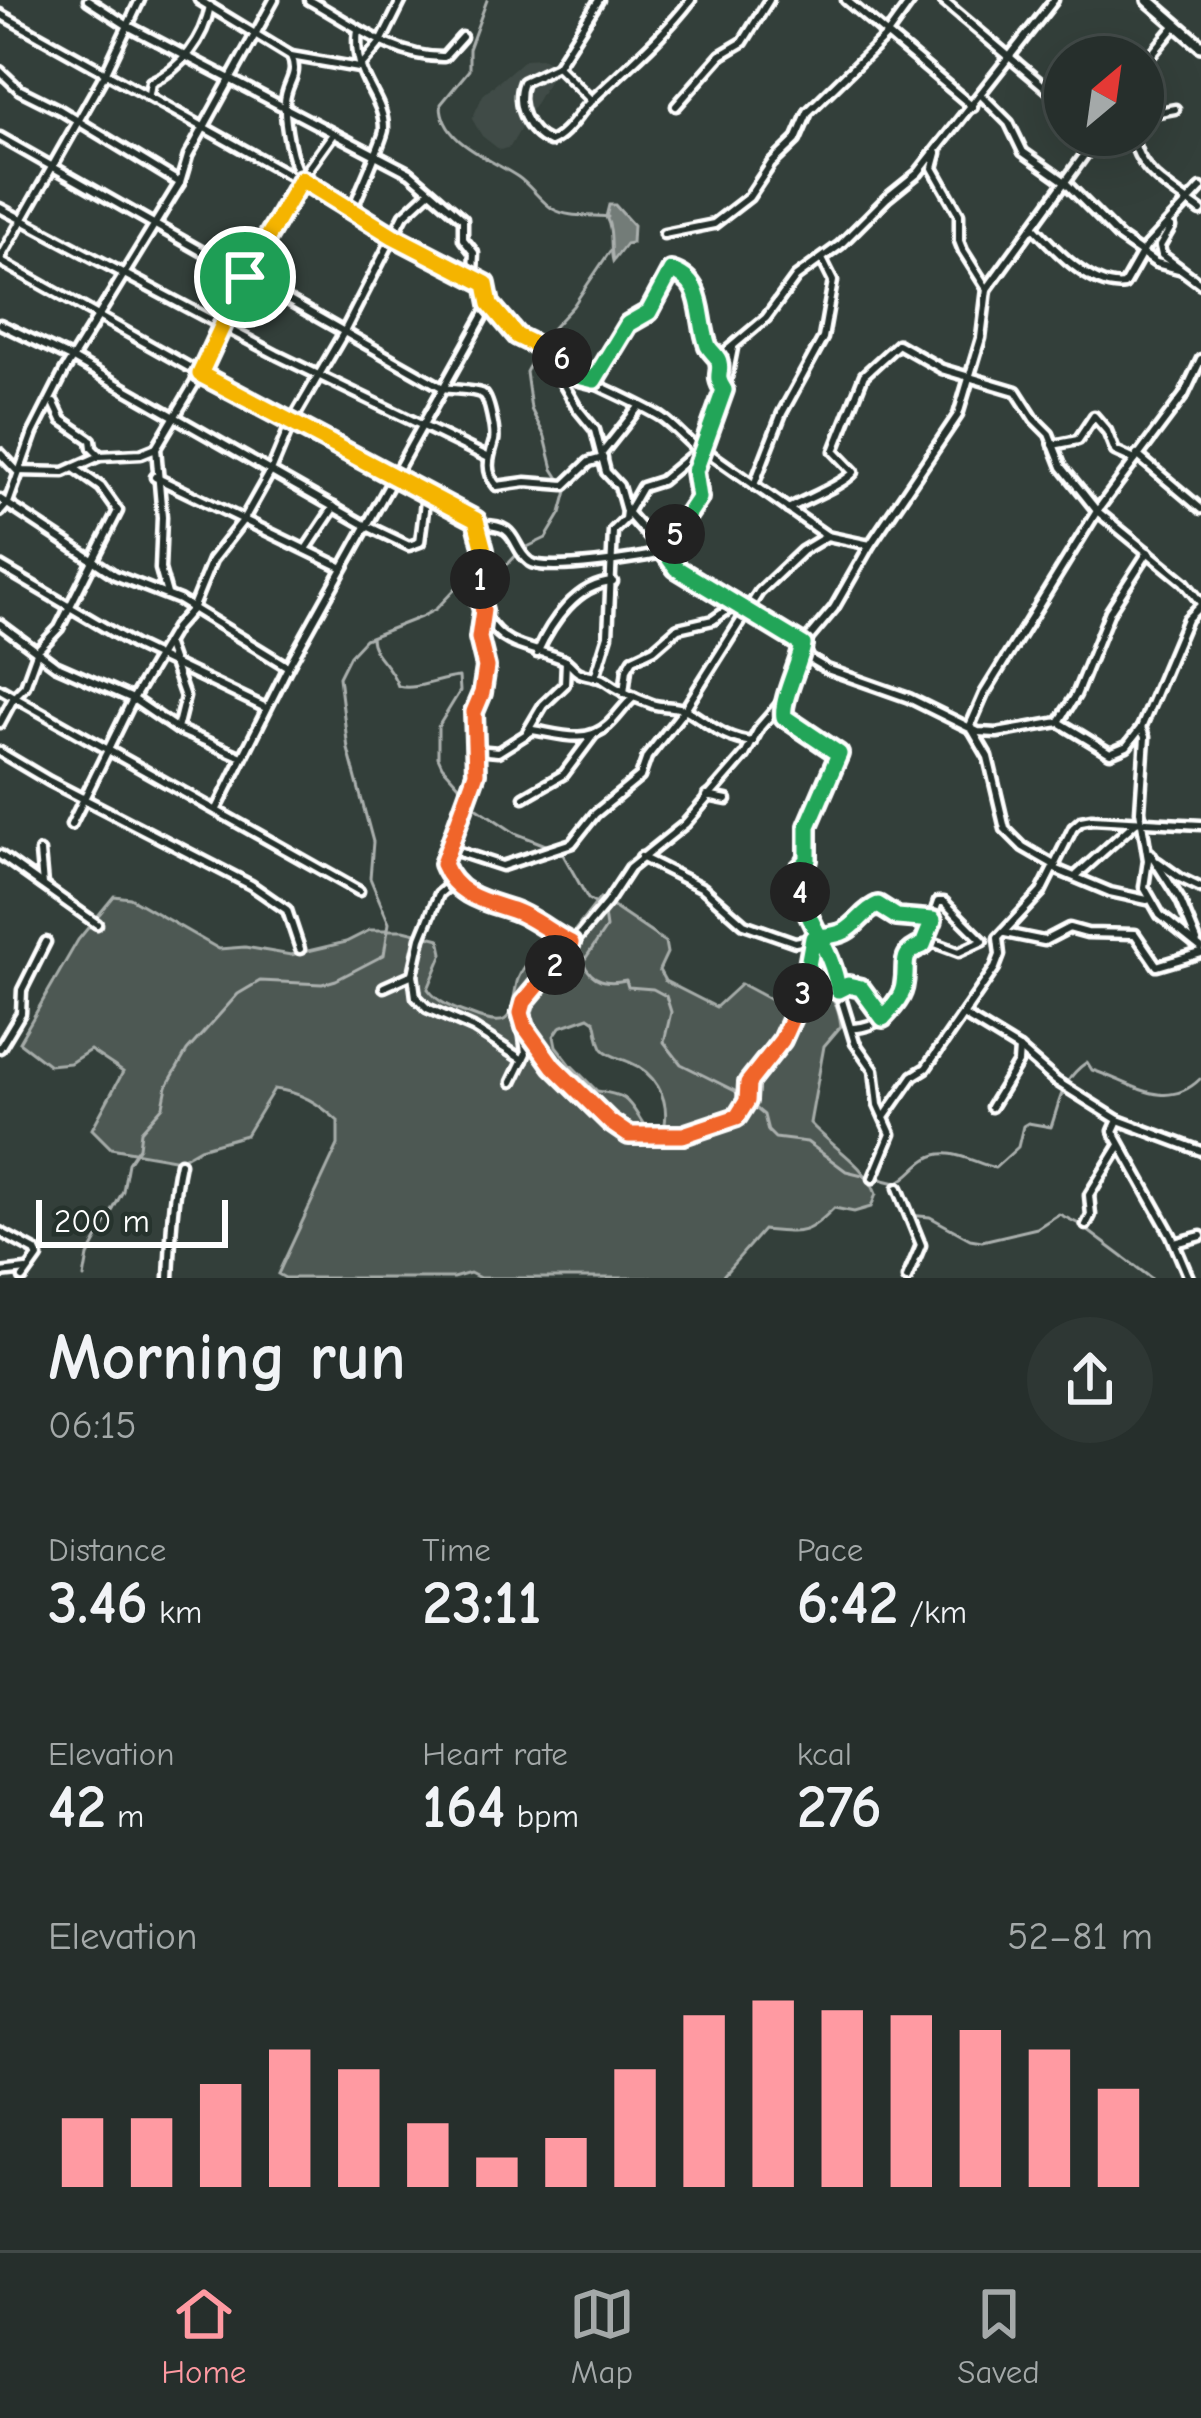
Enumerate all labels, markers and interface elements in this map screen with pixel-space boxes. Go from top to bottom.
north arrow [1044,36,1164,156]
map controls [1044,36,1164,156]
pin [194,226,296,328]
icon: arrive [212,244,278,310]
pin: 6 [532,328,592,388]
text: 6 [553,339,571,377]
pin: 5 [645,504,705,564]
text: 5 [666,515,684,553]
pin: 1 [450,549,510,609]
text: 1 [474,560,486,598]
pin: 4 [770,862,830,922]
text: 4 [792,873,808,911]
pin: 2 [525,935,585,995]
text: 2 [547,946,563,984]
pin: 3 [773,963,833,1023]
text: 3 [795,974,811,1012]
scale bar [36,1194,228,1247]
text: 200 m [54,1202,150,1240]
button: share [1027,1317,1153,1443]
text: Morning run [48,1320,406,1396]
text: 06:15 [48,1403,137,1448]
text: Distance [48,1531,166,1569]
text: Time [422,1531,491,1569]
text: Pace [797,1531,863,1569]
text: 3.46 [48,1569,148,1638]
text: 23:11 [422,1569,541,1638]
text: 6:42 [797,1569,898,1638]
text: km [148,1593,202,1631]
text: /km [898,1593,967,1631]
text: Elevation [48,1735,174,1773]
text: Heart rate [422,1735,568,1773]
text: kcal [797,1735,852,1773]
text: 42 [48,1773,106,1842]
text: 164 [422,1773,505,1842]
text: 276 [797,1773,882,1842]
text: m [106,1797,144,1835]
text: bpm [505,1797,579,1835]
text: Elevation [48,1914,197,1959]
text: 52–81 m [1007,1914,1153,1959]
tab: Home [161,2281,246,2391]
tab: Map [569,2281,635,2391]
tab: Saved [957,2281,1040,2391]

